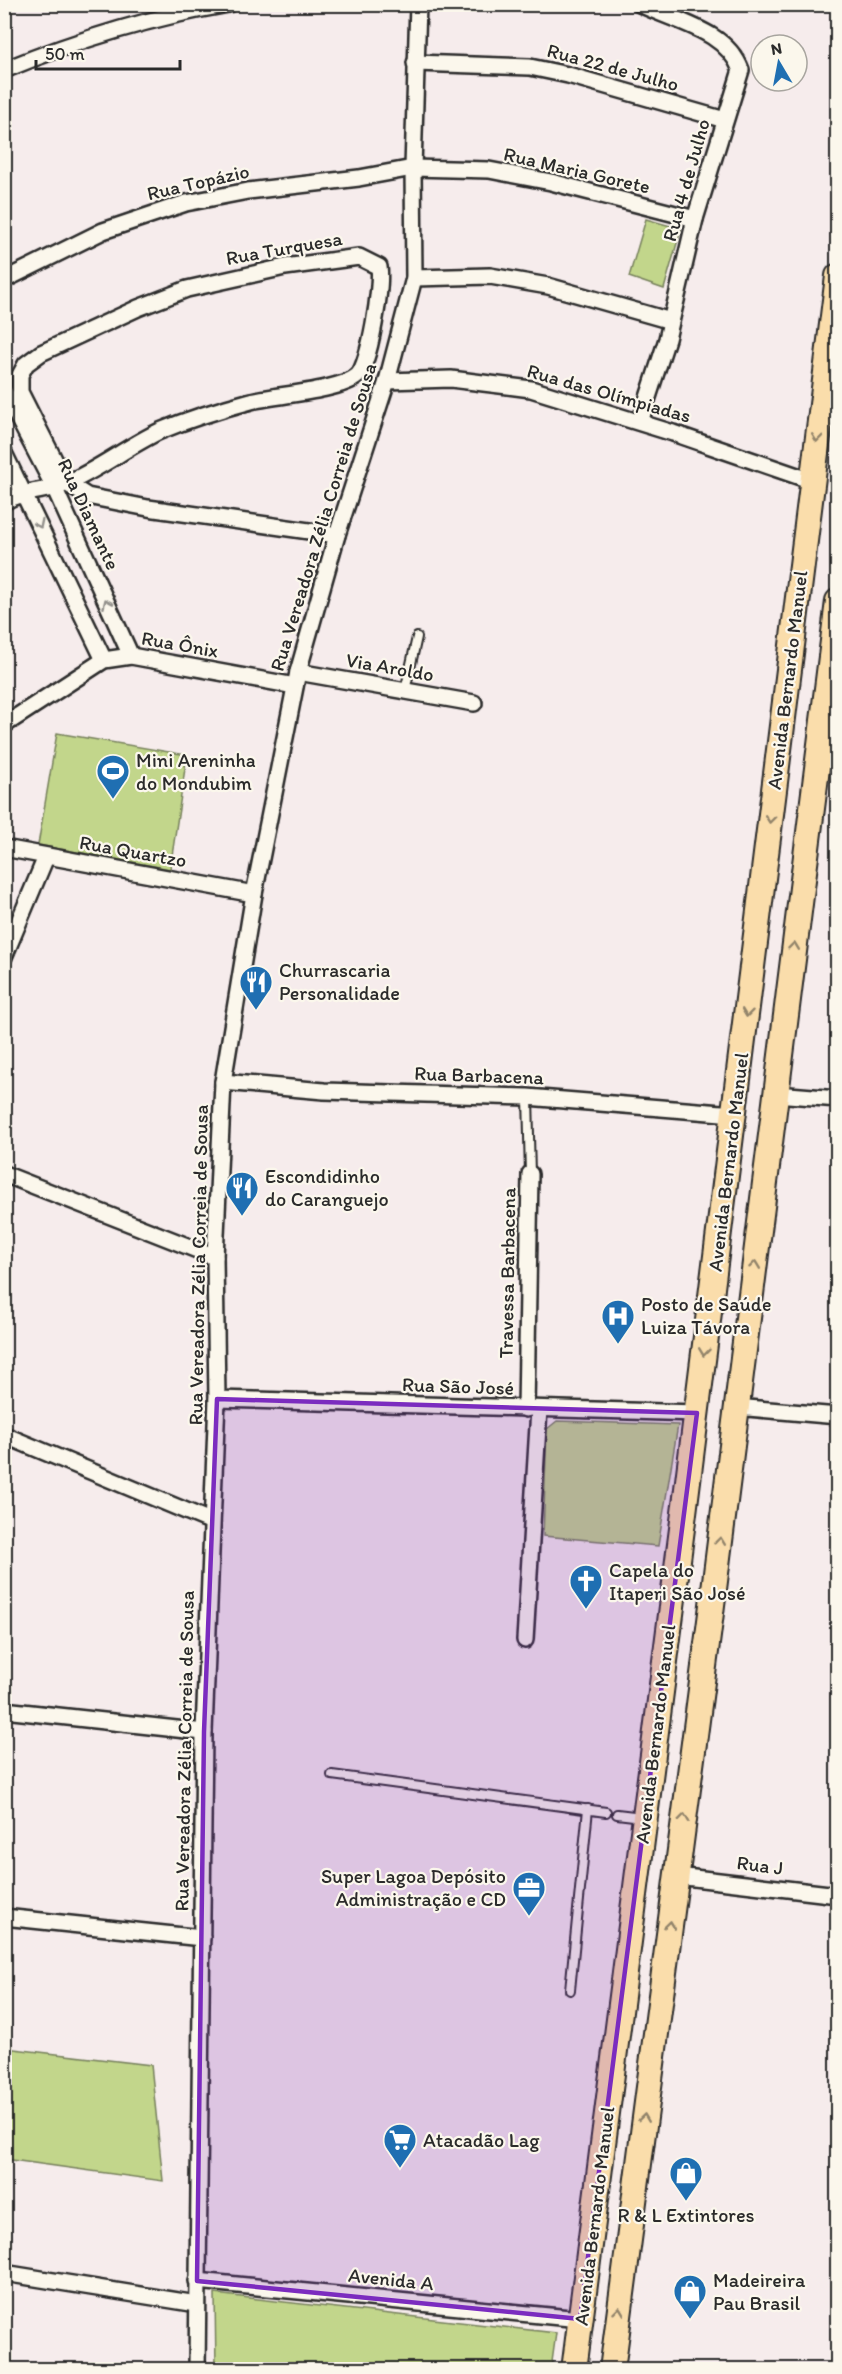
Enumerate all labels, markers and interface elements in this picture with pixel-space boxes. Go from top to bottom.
scale bar [36,33,180,71]
north arrow [749,33,809,93]
street label: Rua 22 de Julho [545,38,681,96]
text: N [770,38,783,59]
text: 50 m [45,43,85,65]
street label: Rua 4 de Julho [657,116,715,244]
street label: Rua Maria Gorete [501,141,653,199]
street label: Rua Topázio [145,159,251,205]
street label: Rua Turquesa [224,226,345,270]
street label: Rua das Olímpiadas [524,358,694,428]
street label: Rua Vereadora Zélia Correia de Sousa [265,360,381,674]
one-way arrow [812,434,824,443]
street label: Rua Diamante [53,454,125,574]
one-way arrow [32,518,44,529]
street label: Avenida Bernardo Manuel [762,569,812,791]
one-way arrow [102,598,114,609]
street label: Rua Ônix [140,625,221,663]
street label: Via Aroldo [344,647,436,687]
place label: Mini Areninha do Mondubim [136,748,256,795]
sports icon: Mini Areninha do Mondubim [95,753,131,800]
one-way arrow [764,815,777,824]
street label: Rua Quartzo [78,830,188,872]
one-way arrow [787,941,800,951]
place label: Churrascaria Personalidade [279,958,400,1005]
restaurant icon: Churrascaria Personalidade [238,964,274,1011]
one-way arrow [741,1008,753,1018]
street label: Avenida Bernardo Manuel [703,1051,753,1273]
street label: Rua Barbacena [414,1061,545,1089]
street label: Rua Vereadora Zélia Correia de Sousa [183,1104,213,1426]
place label: Escondidinho do Caranguejo [265,1164,389,1211]
restaurant icon: Escondidinho do Caranguejo [224,1170,260,1217]
street label: Travessa Barbacena [494,1187,521,1359]
one-way arrow [748,1260,760,1269]
place label: Posto de Saúde Luiza Távora [641,1292,771,1339]
hospital icon: Posto de Saúde Luiza Távora [600,1298,636,1345]
one-way arrow [699,1348,711,1357]
street label: Rua São José [401,1372,515,1400]
one-way arrow [714,1537,726,1546]
place label: Capela do Itaperi São José [609,1558,746,1605]
church icon: Capela do Itaperi São José [568,1563,604,1610]
street label: Rua Vereadora Zélia Correia de Sousa [169,1590,199,1912]
street label: Avenida Bernardo Manuel [630,1623,680,1845]
one-way arrow [678,1814,690,1823]
street label: Rua J [735,1850,785,1880]
place label: Super Lagoa Depósito Administração e CD [321,1864,506,1911]
office icon: Super Lagoa Depósito Administração e CD [511,1870,547,1917]
one-way arrow [664,1920,676,1929]
street label: Avenida Bernardo Manuel [569,2105,619,2327]
one-way arrow [637,2113,649,2123]
supermarket icon: Atacadão Lag [382,2122,418,2169]
place label: Atacadão Lag [423,2128,540,2152]
shop icon: R & L Extintores [668,2155,704,2202]
place label: R & L Extintores [617,2203,755,2227]
street label: Avenida A [347,2263,435,2295]
place label: Madeireira Pau Brasil [713,2268,806,2315]
shop icon: Madeireira Pau Brasil [672,2273,708,2320]
one-way arrow [612,2307,624,2316]

